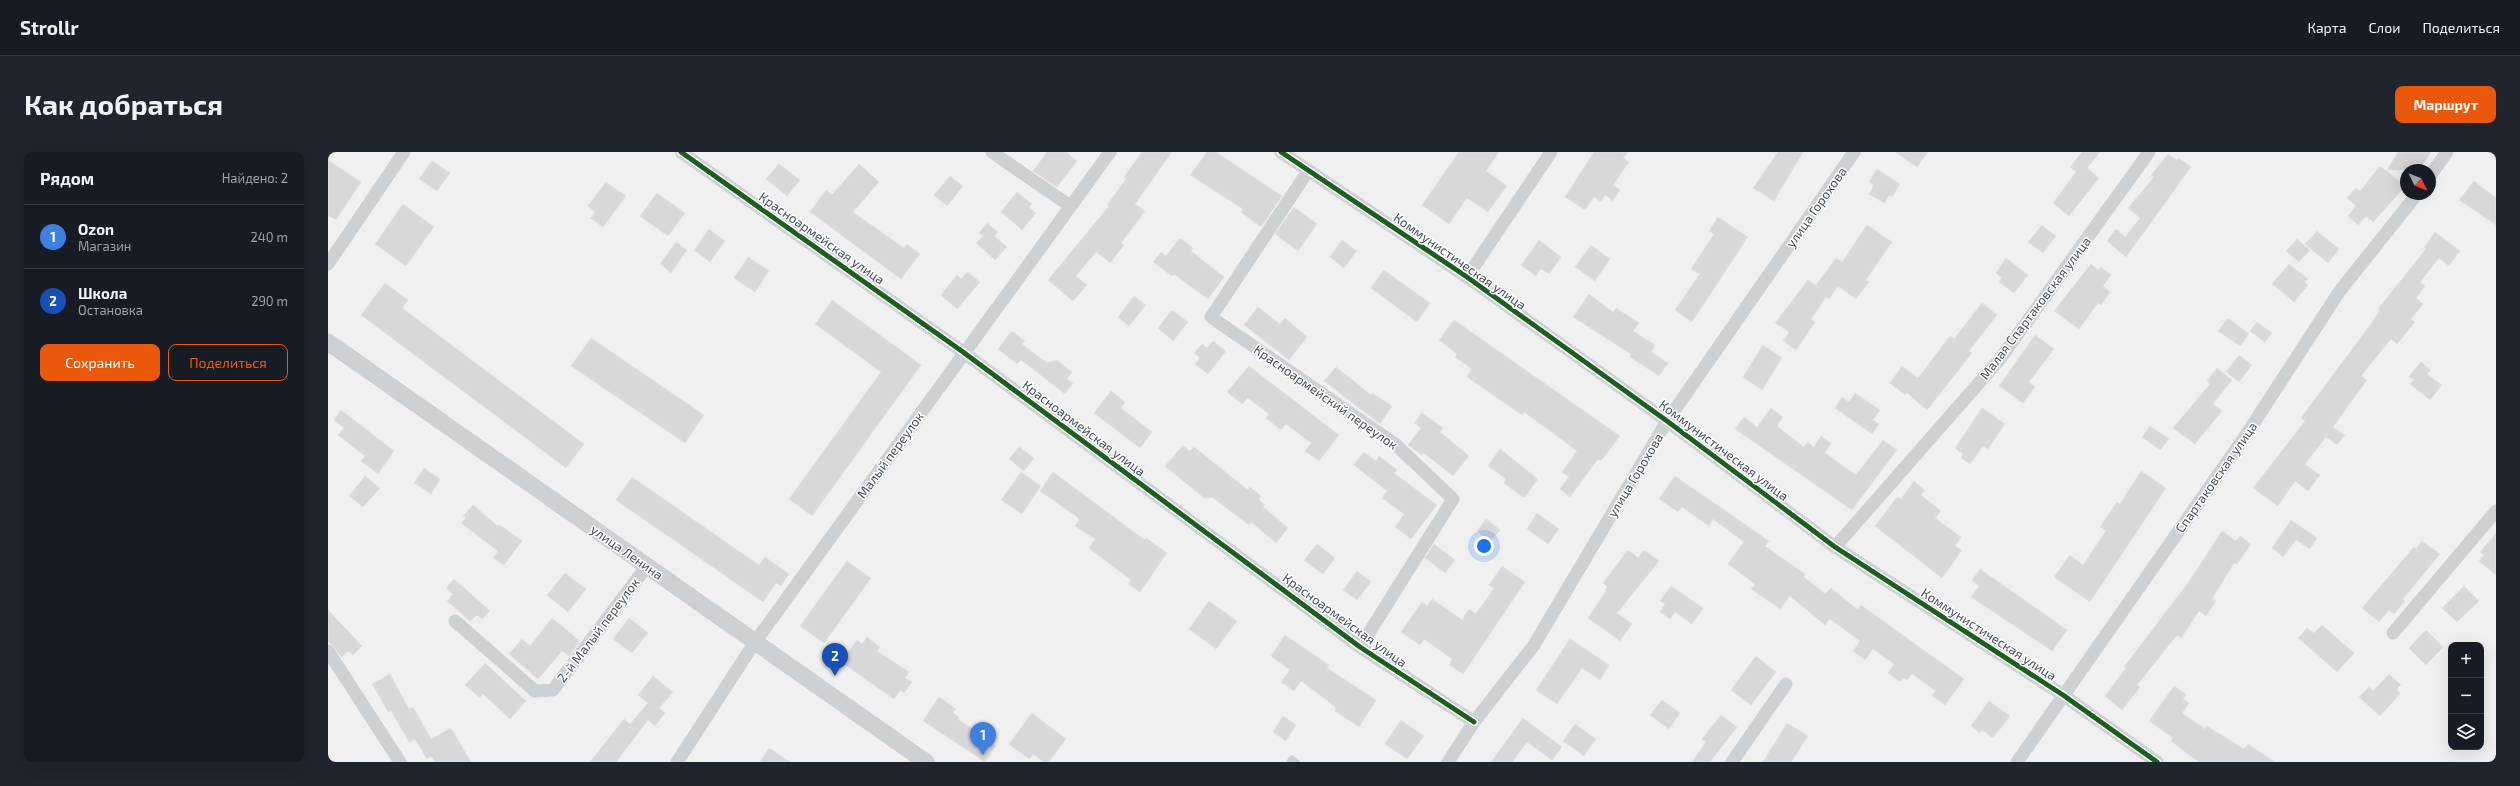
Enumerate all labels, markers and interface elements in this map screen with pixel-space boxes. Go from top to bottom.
text: Strollr [20,16,79,39]
text: Карта [2307,19,2346,36]
text: Слои [2368,19,2400,36]
text: Поделиться [2422,19,2500,36]
button: Маршрут [2395,86,2496,123]
text: Как добраться [24,87,223,121]
street label: улица Горохова [1782,164,1850,250]
north arrow [2400,164,2436,200]
text: Рядом [40,168,94,188]
text: Найдено: 2 [222,170,288,186]
street label: Красноармейская улица [756,188,888,288]
street label: Коммунистическая улица [1391,209,1529,313]
text: Ozon [78,220,114,238]
text: 1 [50,229,56,245]
text: 240 m [251,229,288,245]
street label: Малая Спартаковская улица [1976,233,2094,383]
text: Магазин [78,238,131,254]
text: Школа [78,284,127,302]
text: 2 [49,293,57,309]
text: 290 m [251,293,288,309]
text: Остановка [78,302,143,318]
street label: Красноармейский переулок [1251,341,1401,453]
button: Сохранить [40,344,160,381]
button: Поделиться [168,344,288,381]
street label: Красноармейская улица [1019,377,1149,479]
street label: Коммунистическая улица [1656,396,1792,504]
street label: Малый переулок [853,409,927,501]
street label: Спартаковская улица [2172,419,2260,535]
street label: улица Горохова [1604,430,1666,520]
street label: улица Ленина [588,521,666,583]
your location [1474,536,1494,556]
street label: Красноармейская улица [1280,569,1410,671]
street label: 2-й Малый переулок [553,575,643,685]
street label: Коммунистическая улица [1918,584,2060,684]
map controls [2448,642,2484,750]
button: + [2448,642,2484,678]
pin: 2 [822,643,848,676]
button: − [2448,678,2484,714]
button: layers [2448,714,2484,750]
pin: 1 [970,722,996,755]

